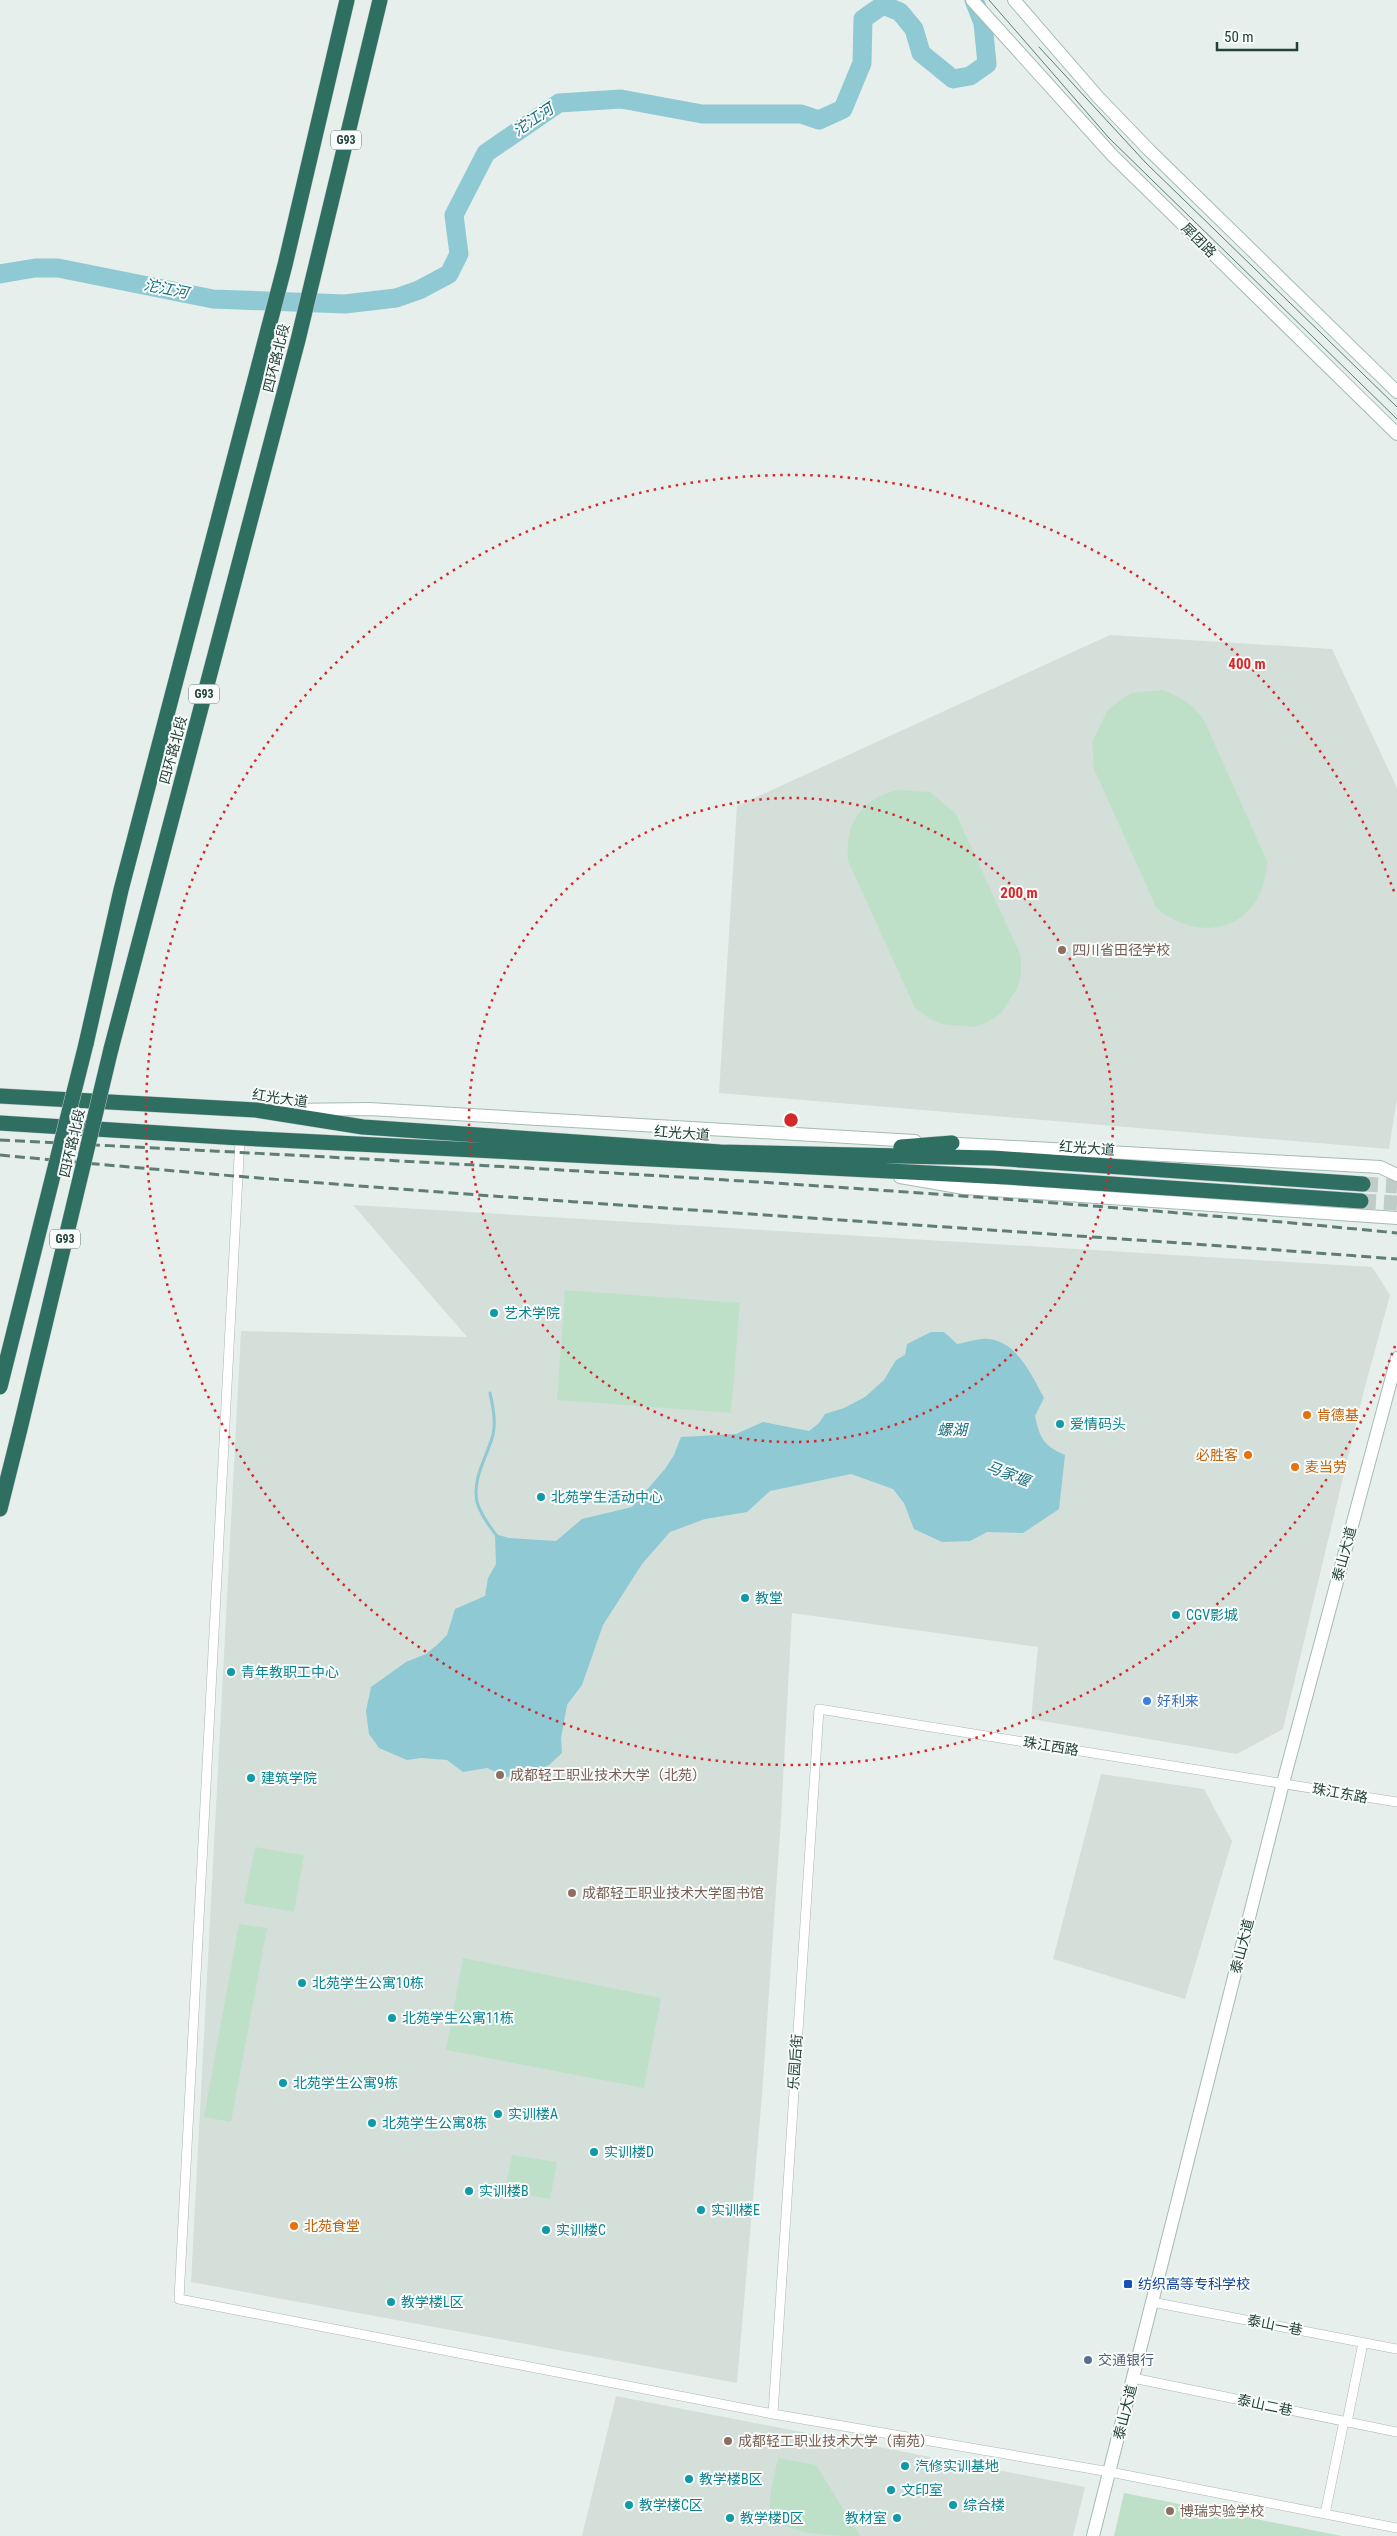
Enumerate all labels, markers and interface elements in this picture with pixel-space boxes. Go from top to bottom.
scale bar [1217,20,1297,52]
text: 50 m [1224,28,1254,46]
water label: 沱江河 [509,98,559,140]
road number: G93 [331,130,361,150]
street label: 犀团路 [1178,219,1220,261]
water label: 沱江河 [142,276,193,303]
street label: 四环路北段 [260,322,292,394]
text: 400 m [1228,655,1266,673]
road number: G93 [189,684,219,704]
street label: 四环路北段 [156,714,190,786]
text: 200 m [1000,884,1038,902]
place label: 四川省田径学校 [1072,942,1170,958]
marker: 四川省田径学校 [1056,944,1068,956]
street label: 红光大道 [251,1086,309,1110]
street label: 四环路北段 [56,1107,88,1179]
centre of rings [782,1111,800,1129]
street label: 红光大道 [654,1123,710,1143]
street label: 红光大道 [1059,1138,1115,1158]
road number: G93 [50,1230,80,1248]
place label: 艺术学院 [504,1305,560,1321]
marker: 艺术学院 [488,1307,500,1319]
place label: 肯德基 [1317,1407,1359,1423]
marker: 肯德基 [1301,1409,1313,1421]
place label: 爱情码头 [1070,1416,1126,1432]
marker: 爱情码头 [1054,1418,1066,1430]
water label: 螺湖 [937,1421,969,1439]
place label: 必胜客 [1196,1447,1238,1463]
marker: 必胜客 [1242,1449,1254,1461]
water label: 马家堰 [984,1458,1035,1492]
place label: 麦当劳 [1305,1459,1347,1475]
marker: 麦当劳 [1289,1461,1301,1473]
place label: 北苑学生活动中心 [551,1489,663,1505]
marker: 北苑学生活动中心 [535,1491,547,1503]
street label: 泰山大道 [1329,1525,1359,1583]
place label: 教堂 [755,1590,783,1606]
marker: 教堂 [739,1592,751,1604]
place label: CGV影城 [1186,1607,1238,1623]
marker: CGV影城 [1170,1609,1182,1621]
place label: 青年教职工中心 [241,1664,339,1680]
marker: 青年教职工中心 [225,1666,237,1678]
place label: 好利来 [1157,1693,1199,1709]
marker: 好利来 [1141,1695,1153,1707]
street label: 珠江西路 [1022,1734,1080,1758]
place label: 成都轻工职业技术大学（北苑） [510,1767,706,1783]
marker: 成都轻工职业技术大学（北苑） [494,1769,506,1781]
place label: 建筑学院 [261,1770,317,1786]
marker: 建筑学院 [245,1772,257,1784]
street label: 珠江东路 [1311,1780,1369,1806]
place label: 成都轻工职业技术大学图书馆 [582,1885,764,1901]
marker: 成都轻工职业技术大学图书馆 [566,1887,578,1899]
street label: 泰山大道 [1227,1917,1257,1975]
place label: 北苑学生公寓10栋 [312,1975,424,1991]
marker: 北苑学生公寓10栋 [296,1977,308,1989]
place label: 北苑学生公寓11栋 [402,2010,514,2026]
marker: 北苑学生公寓11栋 [386,2012,398,2024]
street label: 乐园后街 [785,2034,805,2090]
place label: 北苑学生公寓9栋 [293,2075,398,2091]
marker: 北苑学生公寓9栋 [277,2077,289,2089]
place label: 实训楼A [508,2106,558,2122]
marker: 实训楼A [492,2108,504,2120]
place label: 北苑学生公寓8栋 [382,2115,487,2131]
marker: 北苑学生公寓8栋 [366,2117,378,2129]
place label: 实训楼D [604,2144,654,2160]
marker: 实训楼D [588,2146,600,2158]
place label: 实训楼B [479,2183,529,2199]
marker: 实训楼B [463,2185,475,2197]
place label: 实训楼E [711,2202,760,2218]
marker: 实训楼E [695,2204,707,2216]
place label: 北苑食堂 [304,2218,360,2234]
marker: 北苑食堂 [288,2220,300,2232]
place label: 实训楼C [556,2222,606,2238]
marker: 实训楼C [540,2224,552,2236]
place label: 纺织高等专科学校 [1138,2276,1250,2292]
marker: 纺织高等专科学校 [1122,2278,1134,2290]
place label: 教学楼L区 [401,2294,464,2310]
marker: 教学楼L区 [385,2296,397,2308]
street label: 泰山一巷 [1246,2312,1304,2338]
place label: 交通银行 [1098,2352,1154,2368]
marker: 交通银行 [1082,2354,1094,2366]
street label: 泰山大道 [1110,2383,1140,2441]
street label: 泰山二巷 [1236,2391,1294,2419]
place label: 成都轻工职业技术大学（南苑） [738,2433,934,2449]
marker: 成都轻工职业技术大学（南苑） [722,2435,734,2447]
place label: 汽修实训基地 [915,2458,999,2474]
marker: 汽修实训基地 [899,2460,911,2472]
place label: 教学楼B区 [699,2471,763,2487]
marker: 教学楼B区 [683,2473,695,2485]
place label: 文印室 [901,2482,943,2498]
marker: 文印室 [885,2484,897,2496]
place label: 教学楼C区 [639,2497,703,2513]
place label: 综合楼 [963,2497,1005,2513]
marker: 教学楼C区 [623,2499,635,2511]
marker: 综合楼 [947,2499,959,2511]
place label: 博瑞实验学校 [1180,2503,1264,2519]
marker: 博瑞实验学校 [1164,2505,1176,2517]
place label: 教学楼D区 [740,2510,804,2526]
place label: 教材室 [845,2510,887,2526]
marker: 教学楼D区 [724,2512,736,2524]
marker: 教材室 [891,2512,903,2524]

